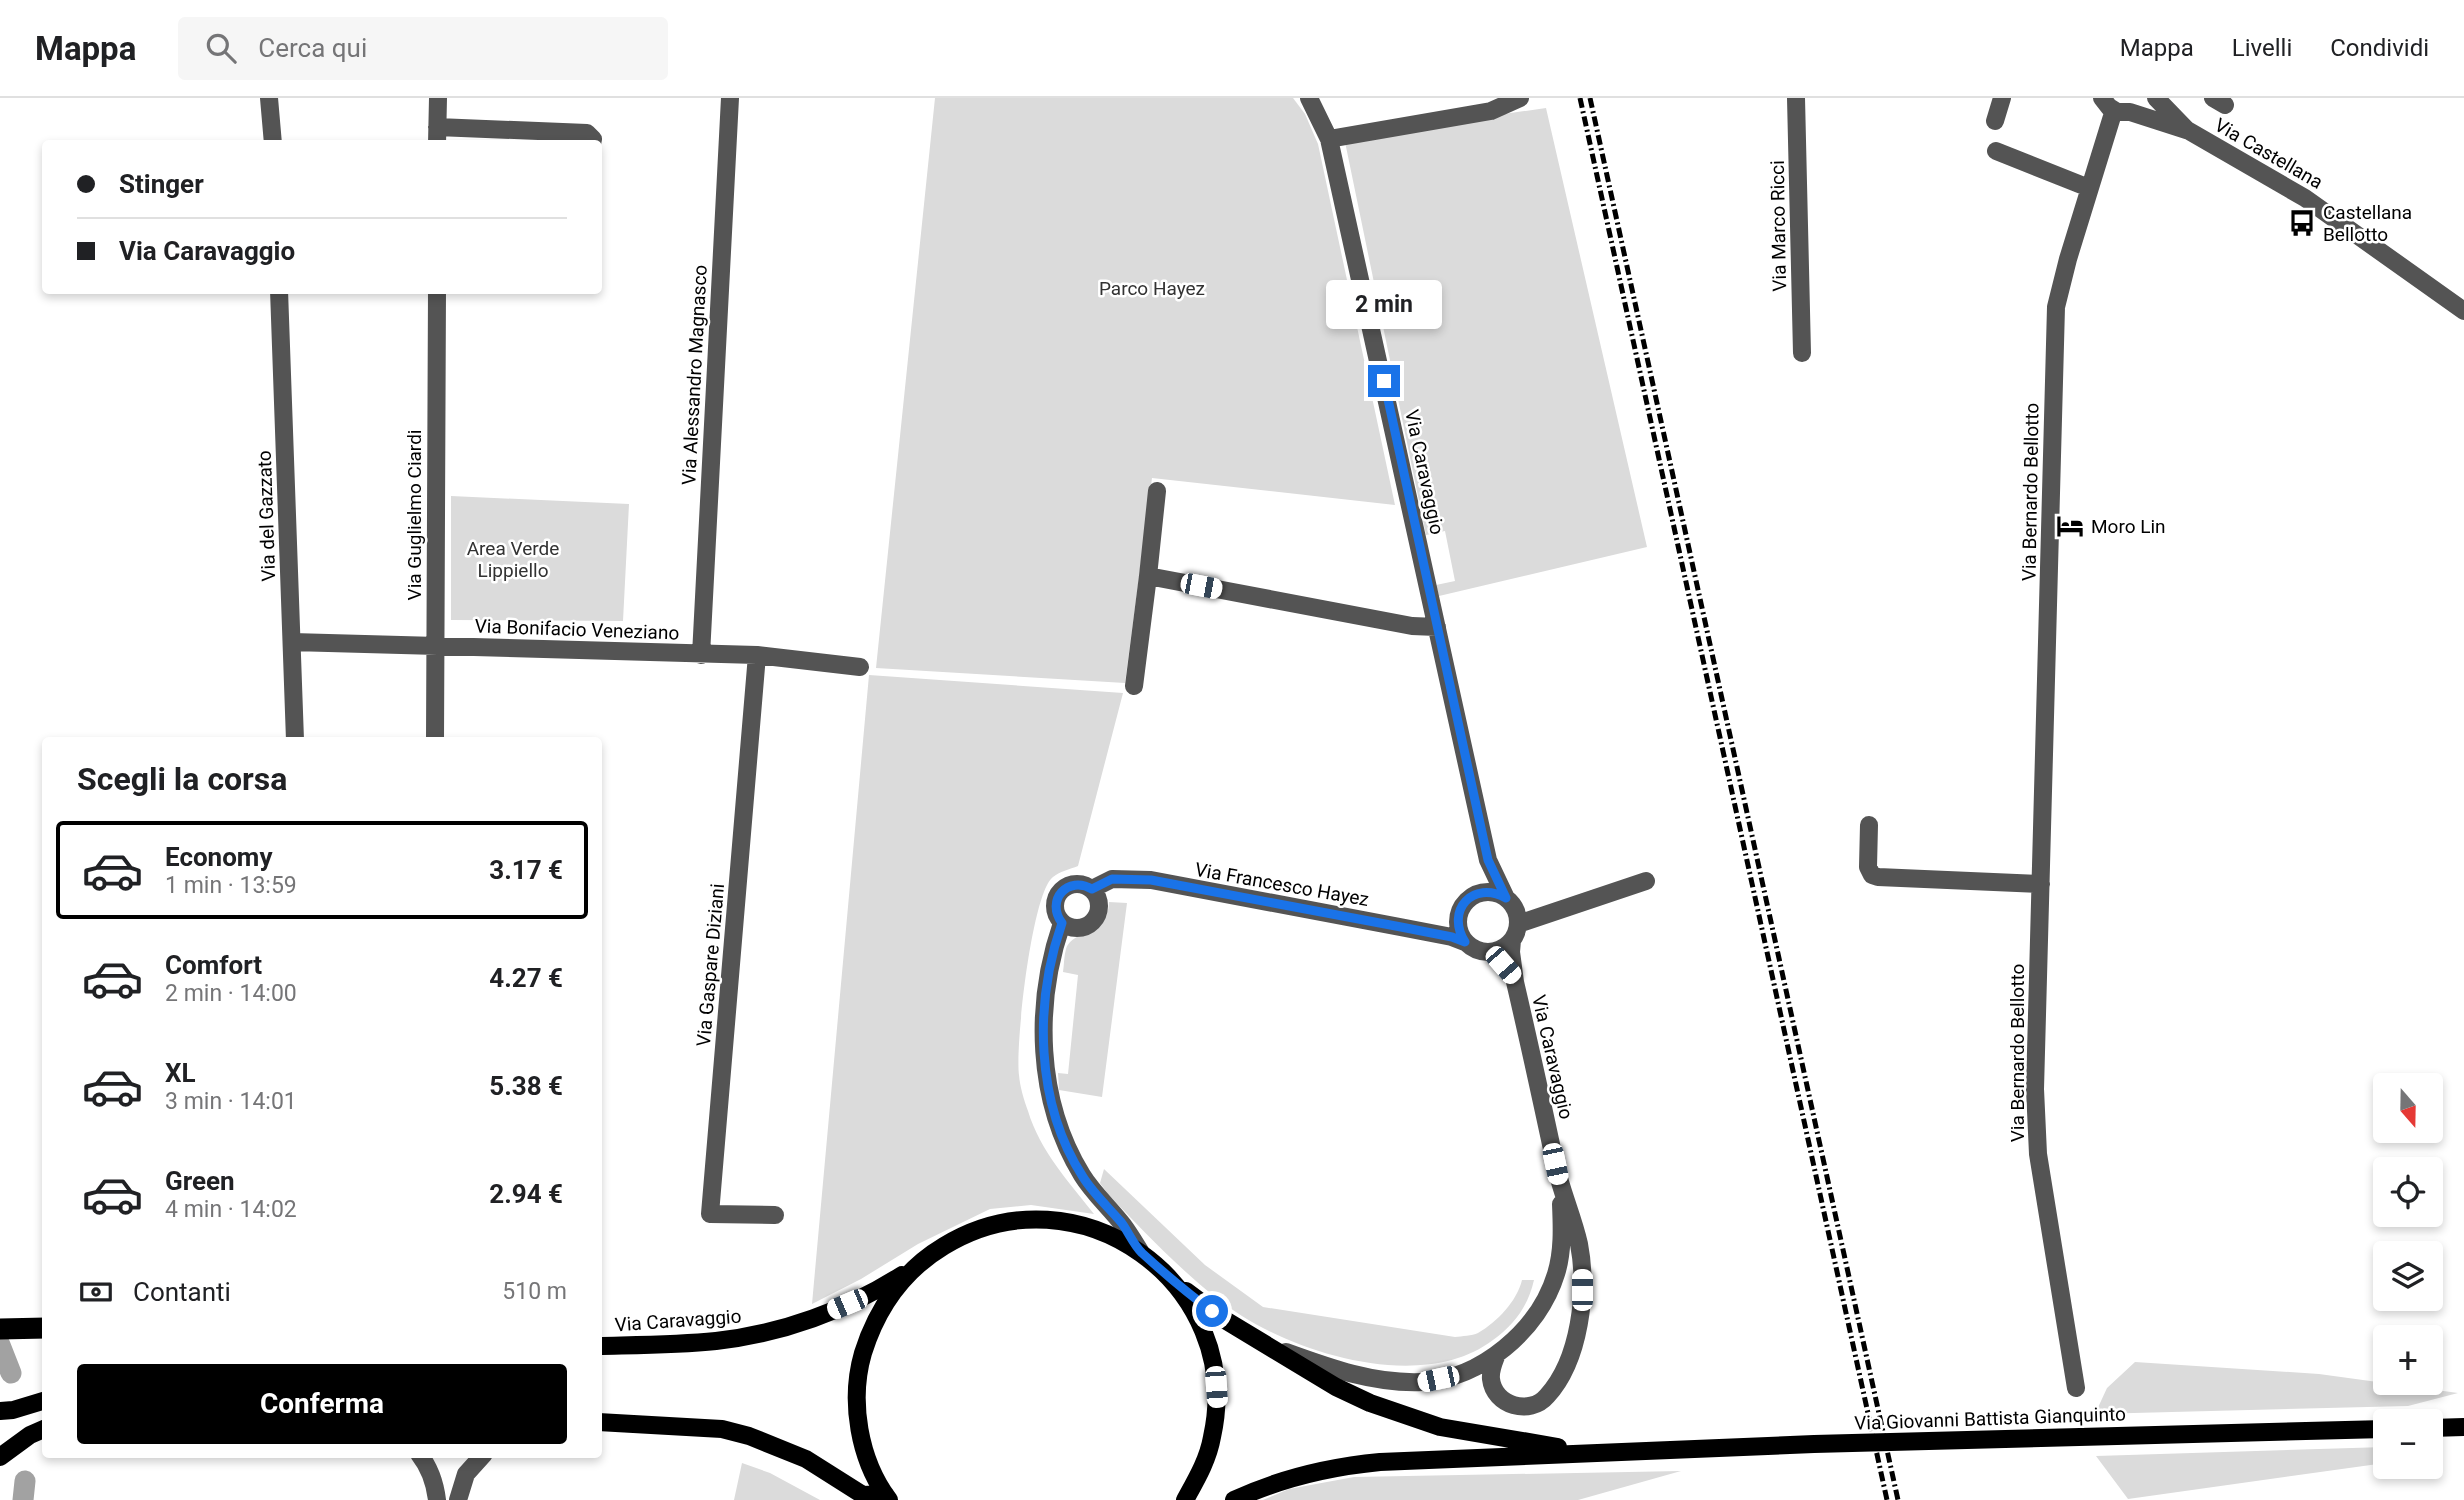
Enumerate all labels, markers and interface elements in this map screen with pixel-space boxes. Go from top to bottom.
search box [178,17,668,80]
text: Mappa [35,29,136,68]
icon: search [202,29,240,67]
text: Cerca qui [258,33,367,63]
text: Mappa [2120,34,2194,62]
text: Livelli [2232,34,2292,62]
text: Condividi [2330,34,2429,62]
street label: Via Castellana [2211,113,2327,194]
street label: Via Marco Ricci [1766,160,1791,292]
text: Stinger [119,169,204,199]
place label: Castellana Bellotto [2323,201,2412,246]
bus stop icon: Castellana Bellotto [2287,208,2317,238]
text: Via Caravaggio [119,236,295,266]
street label: Via Alessandro Magnasco [677,264,712,486]
park label: Parco Hayez [1099,277,1205,300]
callout: 2 min [1326,280,1442,328]
text: 2 min [1355,291,1413,318]
route end [1368,365,1400,397]
street label: Via Bernardo Bellotto [2017,403,2044,581]
street label: Via Caravaggio [1400,408,1449,537]
street label: Via Guglielmo Ciardi [403,430,426,600]
street label: Via del Gazzato [253,450,280,582]
hotel icon: Moro Lin [2055,511,2085,541]
place label: Moro Lin [2091,515,2166,538]
park label: Area Verde Lippiello [467,537,559,582]
car [1179,572,1224,600]
street label: Via Bonifacio Veneziano [474,614,680,645]
text: Scegli la corsa [77,760,287,798]
icon: car [81,839,144,902]
text: Economy [165,842,272,872]
text: 3.17 € [489,855,563,885]
street label: Via Francesco Hayez [1193,858,1371,911]
text: 1 min · 13:59 [165,872,297,899]
street label: Via Gaspare Diziani [692,883,729,1047]
car [1482,942,1525,988]
icon: car [81,947,144,1010]
text: Comfort [165,950,262,980]
text: 4.27 € [489,963,563,993]
street label: Via Bernardo Bellotto [2006,964,2029,1142]
text: 2 min · 14:00 [165,980,297,1007]
street label: Via Caravaggio [1527,993,1578,1122]
icon: car [81,1055,144,1118]
text: XL [165,1058,196,1088]
text: 5.38 € [489,1071,563,1101]
north arrow [2373,1073,2443,1143]
map controls [2373,1073,2443,1479]
text: 3 min · 14:01 [165,1088,297,1115]
car [1541,1141,1570,1187]
button: locate [2373,1157,2443,1227]
icon: car [81,1163,144,1226]
text: Green [165,1166,235,1196]
text: 2.94 € [489,1179,563,1209]
text: 4 min · 14:02 [165,1196,297,1223]
button: layers [2373,1241,2443,1311]
car [1572,1269,1593,1311]
icon: cash [77,1273,115,1311]
text: Contanti [133,1277,231,1307]
text: 510 m [502,1278,567,1305]
car [824,1286,871,1322]
route start [1196,1295,1228,1327]
street label: Via Caravaggio [614,1305,742,1336]
button: + [2373,1325,2443,1395]
button: Conferma [77,1364,567,1444]
car [1416,1364,1461,1394]
car [1205,1365,1228,1409]
street label: Via Giovanni Battista Gianquinto [1854,1402,2126,1435]
button: − [2373,1409,2443,1479]

